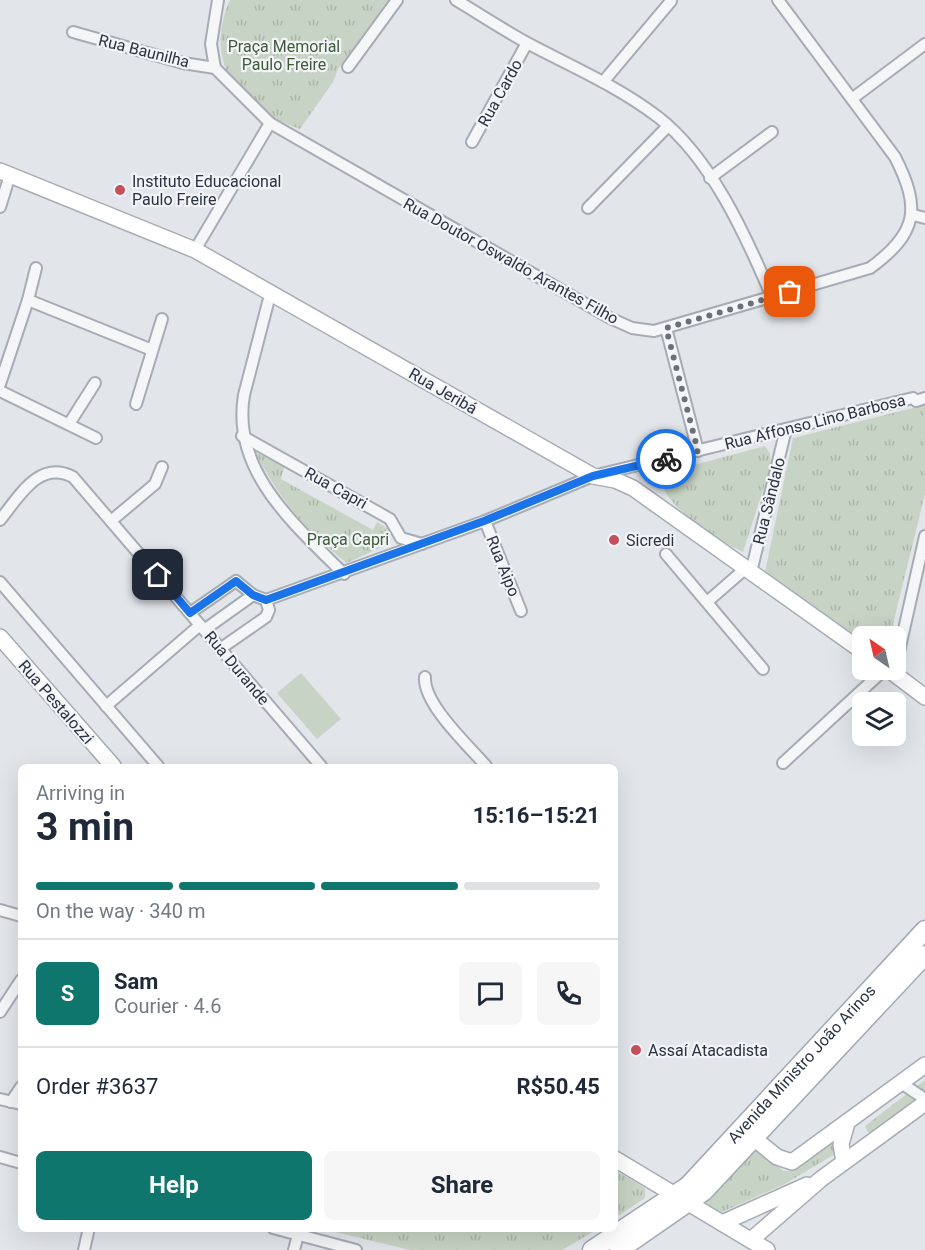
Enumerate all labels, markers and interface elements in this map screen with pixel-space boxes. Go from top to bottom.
street label: Rua Baunilha [97,31,191,71]
park label: Praça Memorial Paulo Freire [228,37,340,74]
street label: Rua Cardo [474,56,526,130]
place label: Instituto Educacional Paulo Freire [132,172,281,209]
marker: Instituto Educacional Paulo Freire [113,183,127,197]
street label: Rua Doutor Oswaldo Arantes Filho [400,194,622,328]
pin [764,266,815,317]
icon: bag [773,275,806,308]
street label: Rua Jeribá [405,364,481,418]
street label: Rua Affonso Lino Barbosa [723,390,907,454]
courier [636,429,696,489]
icon: bike [650,443,683,476]
street label: Rua Sândalo [749,455,789,547]
street label: Rua Capri [301,463,371,513]
park label: Praça Capri [307,530,389,549]
place label: Sicredi [626,531,674,550]
street label: Rua Aipo [482,533,524,599]
marker: Sicredi [607,533,621,547]
pin [132,549,183,600]
icon: home [141,558,174,591]
north arrow [852,626,906,680]
map controls [852,626,906,746]
street label: Rua Durande [201,627,273,709]
street label: Rua Pestalozzi [14,656,98,748]
button: layers [852,692,906,746]
text: Arriving in [36,781,125,805]
text: 15:16–15:21 [473,803,600,828]
text: 3 min [36,804,134,850]
text: On the way · 340 m [36,899,205,923]
button: chat [459,962,522,1025]
button: phone [537,962,600,1025]
text: Sam [114,969,158,994]
text: S [61,981,74,1006]
street label: Avenida Ministro João Arinos [723,981,879,1147]
text: Courier · 4.6 [114,994,221,1018]
place label: Assaí Atacadista [648,1041,768,1060]
marker: Assaí Atacadista [629,1043,643,1057]
text: Order #3637 [36,1074,158,1099]
text: R$50.45 [516,1074,600,1099]
button: Help [36,1151,312,1220]
button: Share [324,1151,600,1220]

